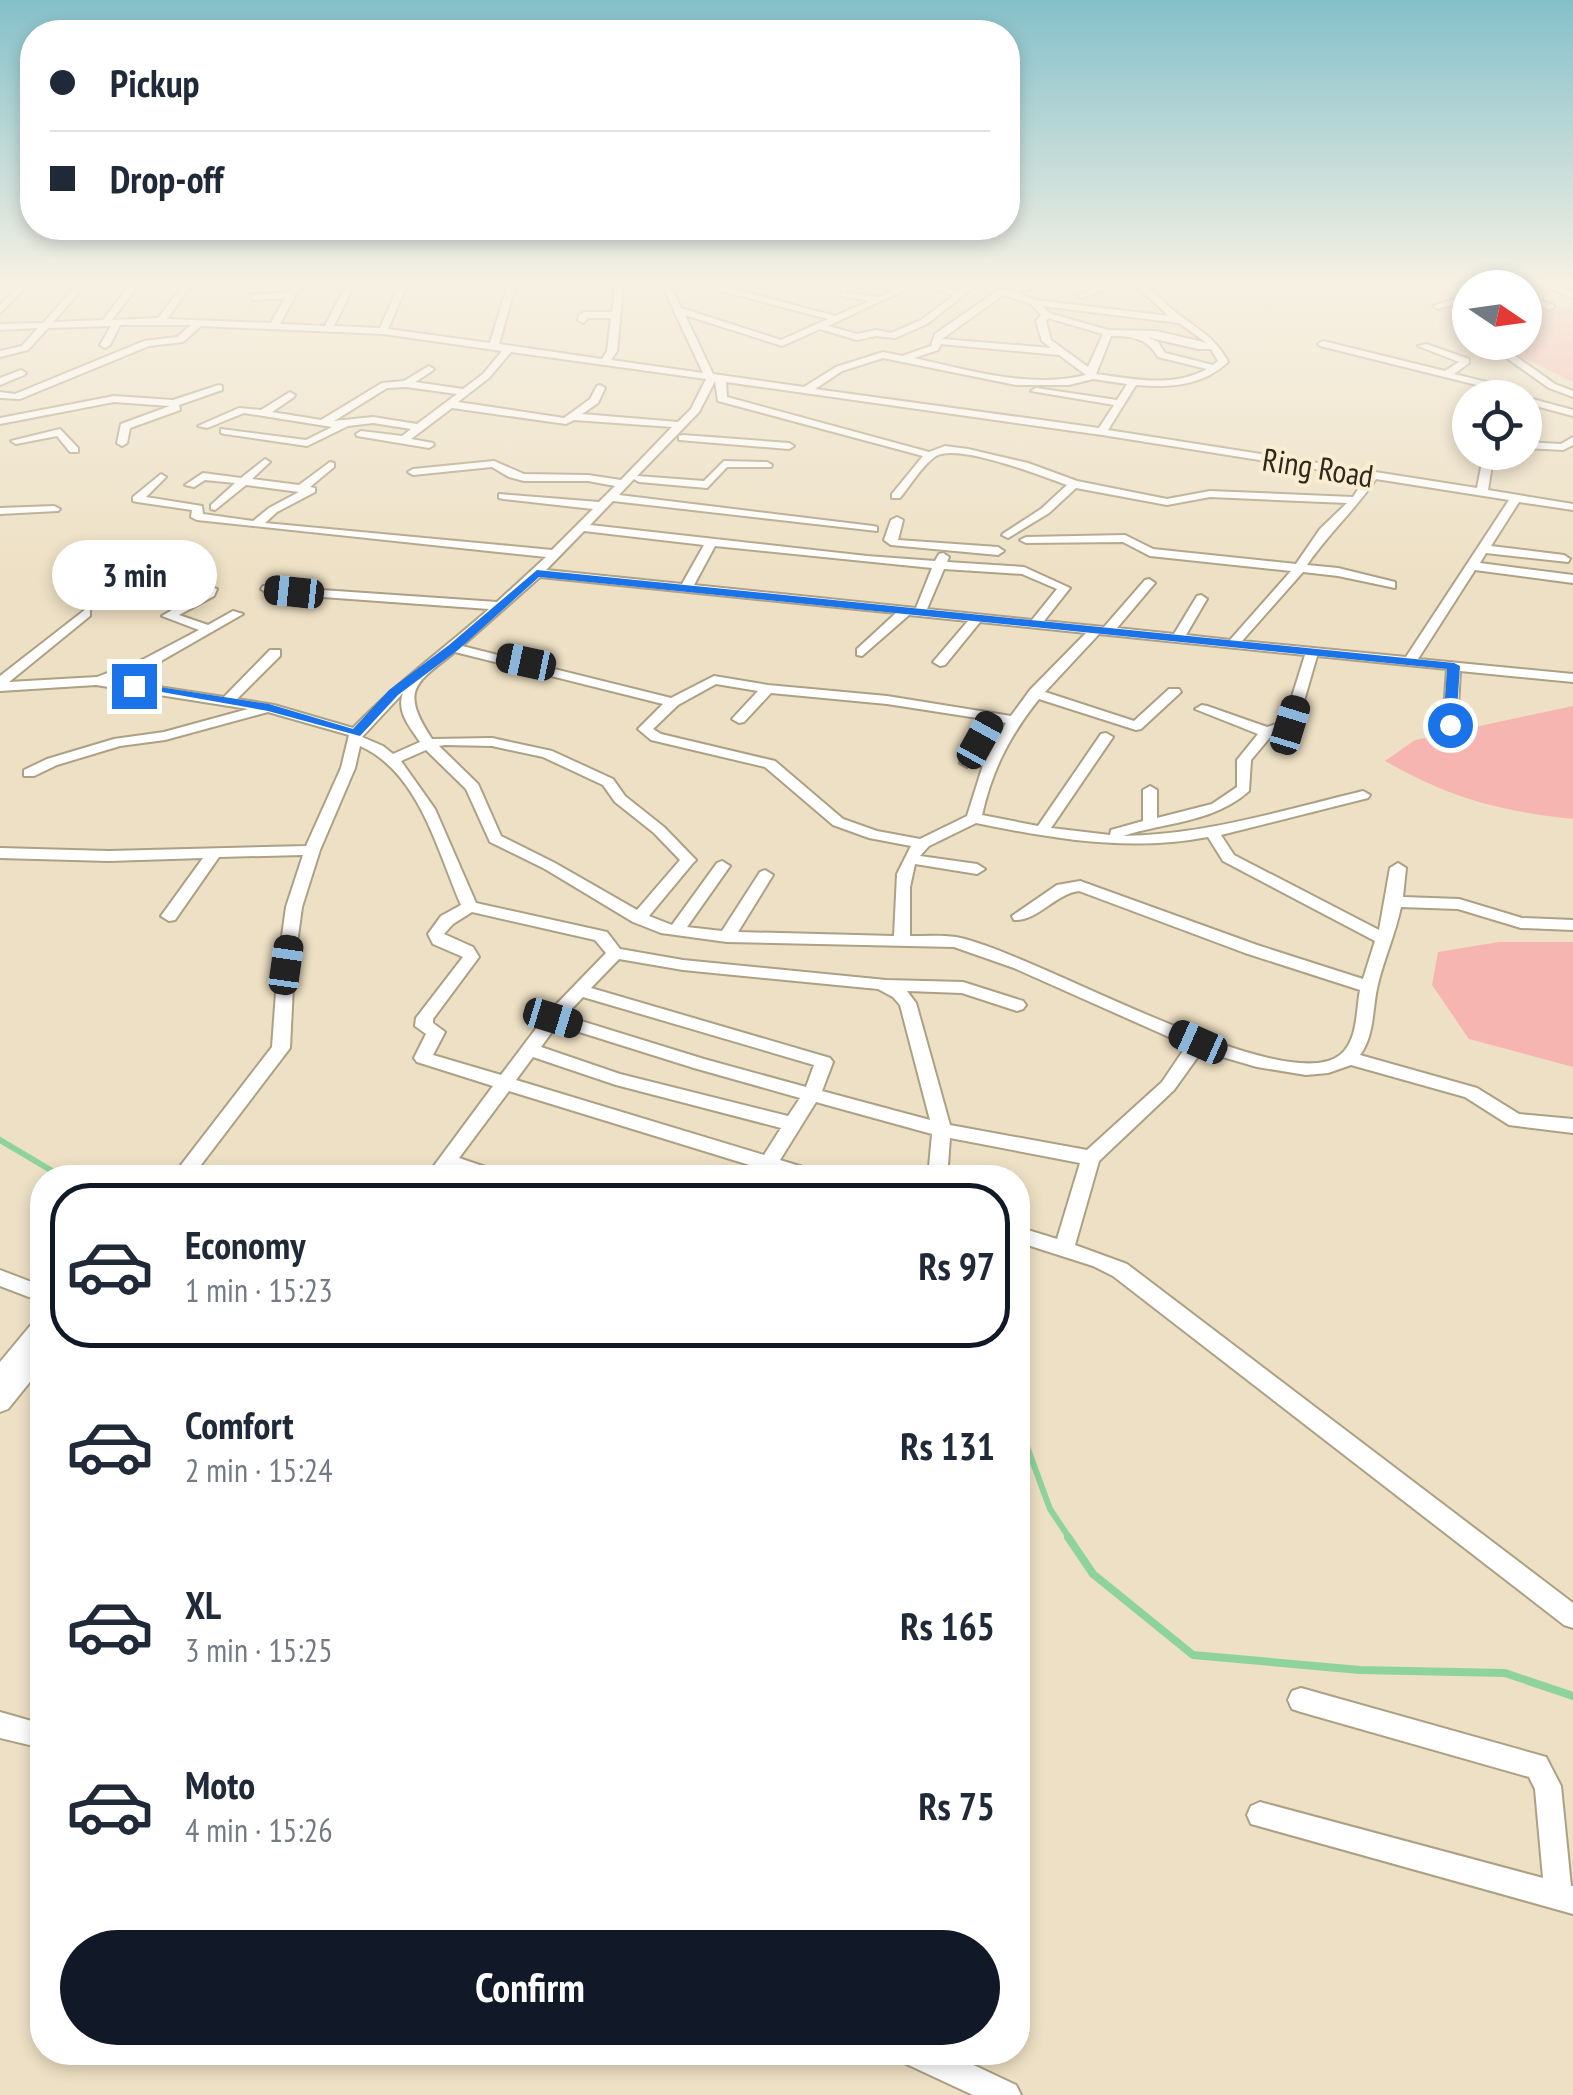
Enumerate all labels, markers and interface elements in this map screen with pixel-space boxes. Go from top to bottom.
text: Pickup [110,58,200,107]
text: Drop-off [110,154,224,203]
north arrow [1452,270,1542,360]
map controls [1452,270,1542,470]
button: locate [1452,380,1542,470]
street label: Ring Road [1260,438,1376,496]
callout: 3 min [52,541,216,611]
text: 3 min [102,554,167,596]
car [263,574,325,610]
car [494,641,558,683]
route end [112,664,157,709]
car [1267,692,1313,758]
route start [1428,703,1473,748]
car [952,706,1008,774]
car [267,933,305,997]
car [520,995,586,1041]
car [1164,1016,1232,1068]
text: Economy [185,1220,305,1269]
icon: car [65,1221,155,1311]
text: Rs 97 [918,1241,995,1290]
text: 1 min · 15:23 [185,1269,333,1311]
text: Comfort [185,1400,294,1449]
icon: car [65,1401,155,1491]
text: Rs 131 [900,1421,995,1470]
text: 2 min · 15:24 [185,1449,333,1491]
text: XL [185,1580,221,1629]
icon: car [65,1581,155,1671]
text: Rs 165 [900,1601,995,1650]
text: 3 min · 15:25 [185,1629,333,1671]
text: Moto [185,1760,255,1809]
icon: car [65,1761,155,1851]
text: Rs 75 [918,1781,995,1830]
text: 4 min · 15:26 [185,1809,333,1851]
button: Confirm [60,1930,1000,2045]

